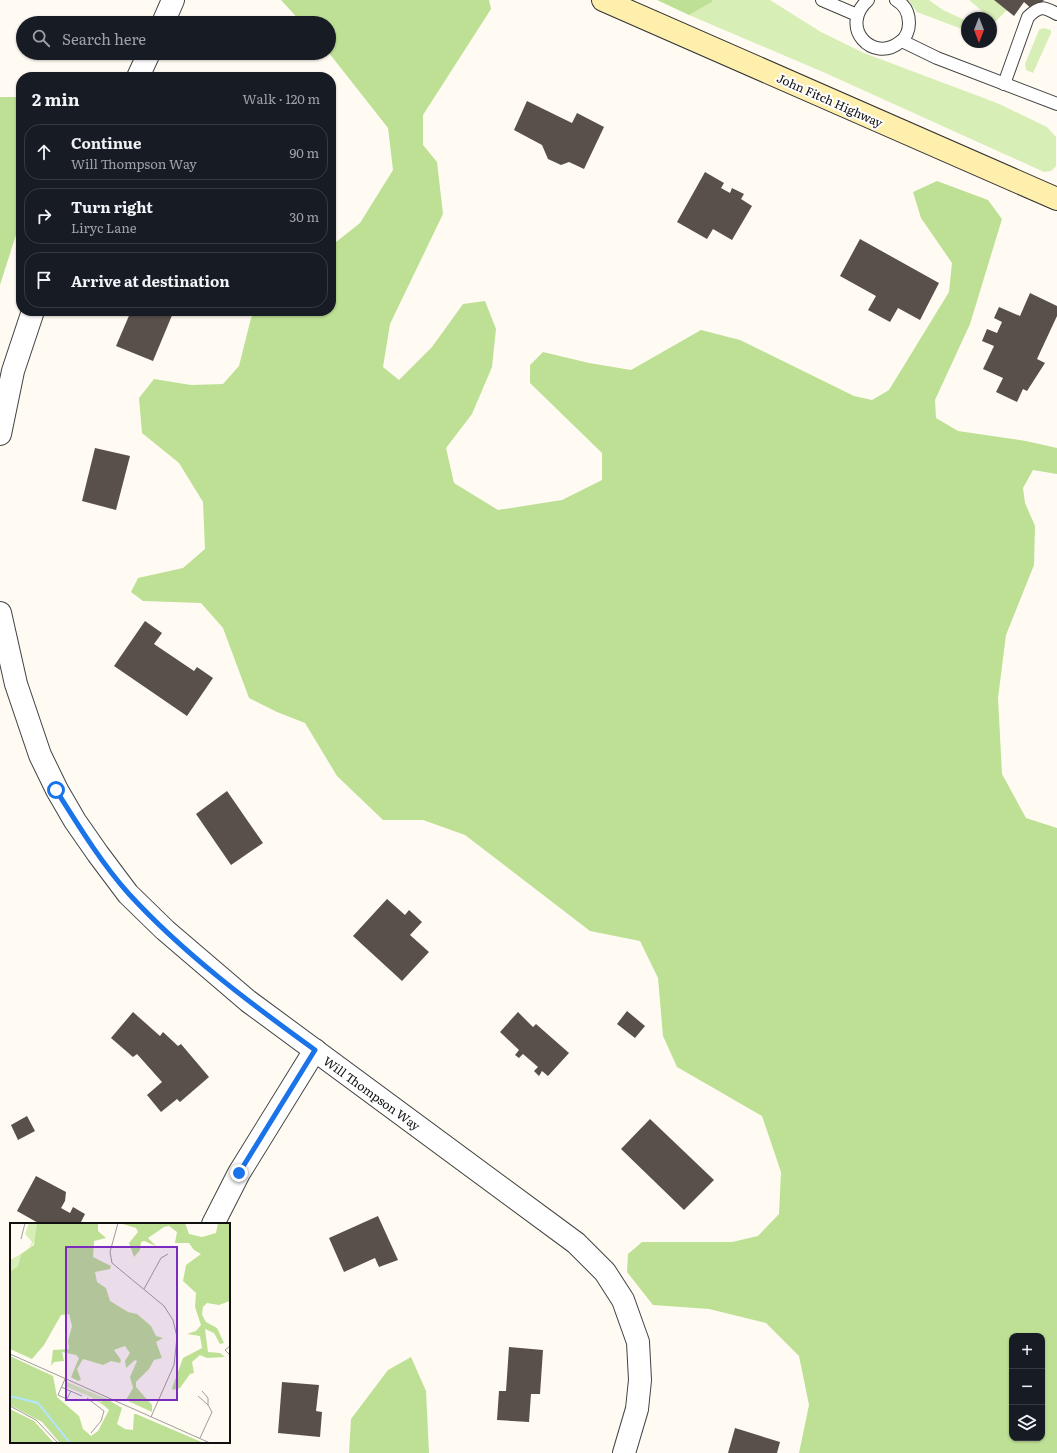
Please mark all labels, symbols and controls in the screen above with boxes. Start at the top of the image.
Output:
north arrow [961,12,997,48]
search box [16,16,336,60]
icon: search [30,27,52,49]
text: Search here [62,27,146,50]
street label: John Fitch Highway [774,69,886,131]
text: 2 min [32,86,80,111]
text: Walk · 120 m [243,89,320,108]
text: Continue [71,131,141,154]
icon: ahead [33,141,55,163]
text: 90 m [289,143,319,162]
text: Will Thompson Way [71,154,197,173]
text: Turn right [71,195,153,218]
icon: right [33,205,55,227]
text: 30 m [289,207,319,226]
text: Liryc Lane [71,218,136,237]
icon: arrive [33,269,55,291]
text: Arrive at destination [71,269,230,292]
route start [47,781,65,799]
street label: Will Thompson Way [320,1052,424,1134]
route end [230,1164,248,1182]
inset map [10,1223,230,1443]
map controls [1009,1333,1045,1441]
button: + [1009,1333,1045,1369]
button: − [1009,1369,1045,1405]
button: layers [1009,1405,1045,1441]

